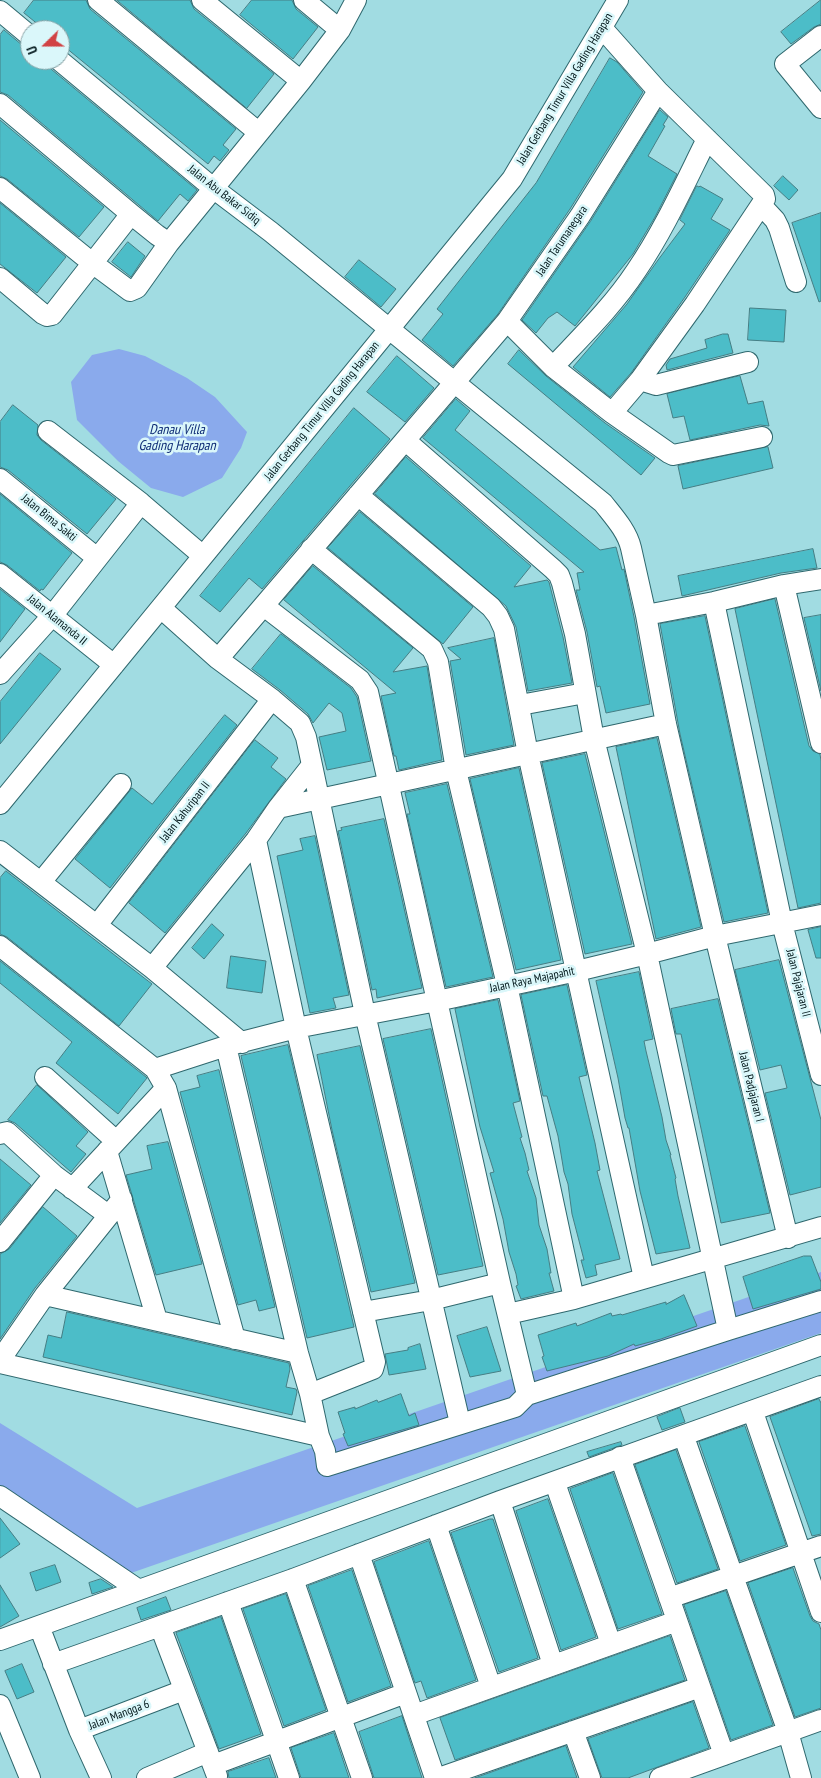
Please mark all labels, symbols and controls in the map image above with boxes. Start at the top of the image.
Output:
street label: Jalan Gerbang Timur Villa Gading Harapan [514,11,616,167]
north arrow [20,20,70,70]
text: U [22,44,42,57]
street label: Jalan Abu Bakar Sidiq [185,162,263,228]
street label: Jalan Tarumanegara [533,203,591,279]
street label: Jalan Gerbang Timur Villa Gading Harapan [262,339,382,483]
water label: Danau Villa Gading Harapan [138,422,216,454]
street label: Jalan Bima Sakti [18,491,80,545]
street label: Jalan Alamanda II [24,592,90,648]
street label: Jalan Kahuripan II [157,779,213,845]
street label: Jalan Pajajaran II [783,948,813,1018]
street label: Jalan Raya Majapahit [488,964,576,996]
street label: Jalan Padjajaran I [735,1051,767,1123]
street label: Jalan Mangga 6 [87,1697,151,1733]

